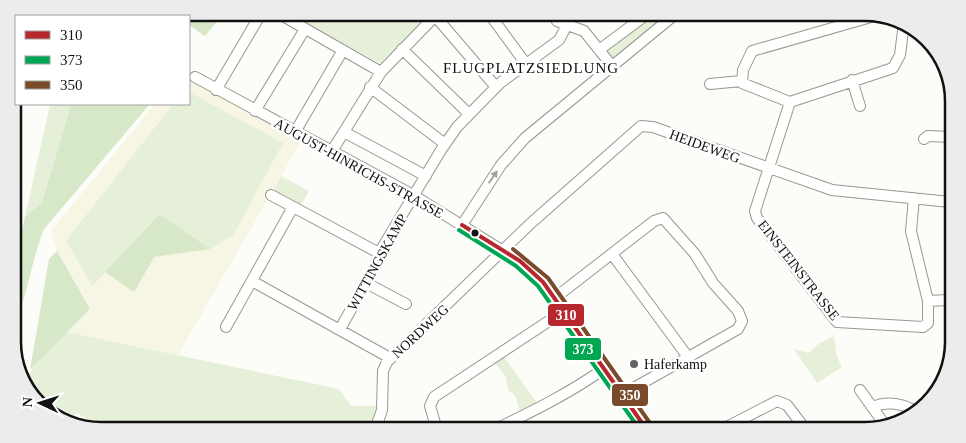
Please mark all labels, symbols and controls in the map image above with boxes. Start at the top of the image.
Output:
legend [15,15,190,105]
text: 310 [60,27,83,43]
text: 373 [60,52,83,68]
district label: FLUGPLATZSIEDLUNG [443,60,619,76]
text: 350 [60,77,83,93]
street label: AUGUST-HINRICHS-STRASSE [272,116,446,221]
street label: HEIDEWEG [668,127,742,166]
one-way arrow [488,170,498,183]
street label: WITTINGSKAMP [345,211,410,313]
street label: EINSTEINSTRASSE [755,217,842,323]
unlabelled marker [470,228,480,238]
street label: NORDWEG [389,301,452,361]
line badge: 310 [547,303,585,327]
text: 310 [556,308,577,323]
line badge: 373 [564,337,602,361]
text: 373 [573,342,594,357]
place label: Haferkamp [644,357,707,372]
marker: Haferkamp [628,358,640,370]
north arrow [15,378,65,428]
line badge: 350 [611,383,649,407]
text: 350 [620,388,641,403]
text: N [20,397,35,408]

